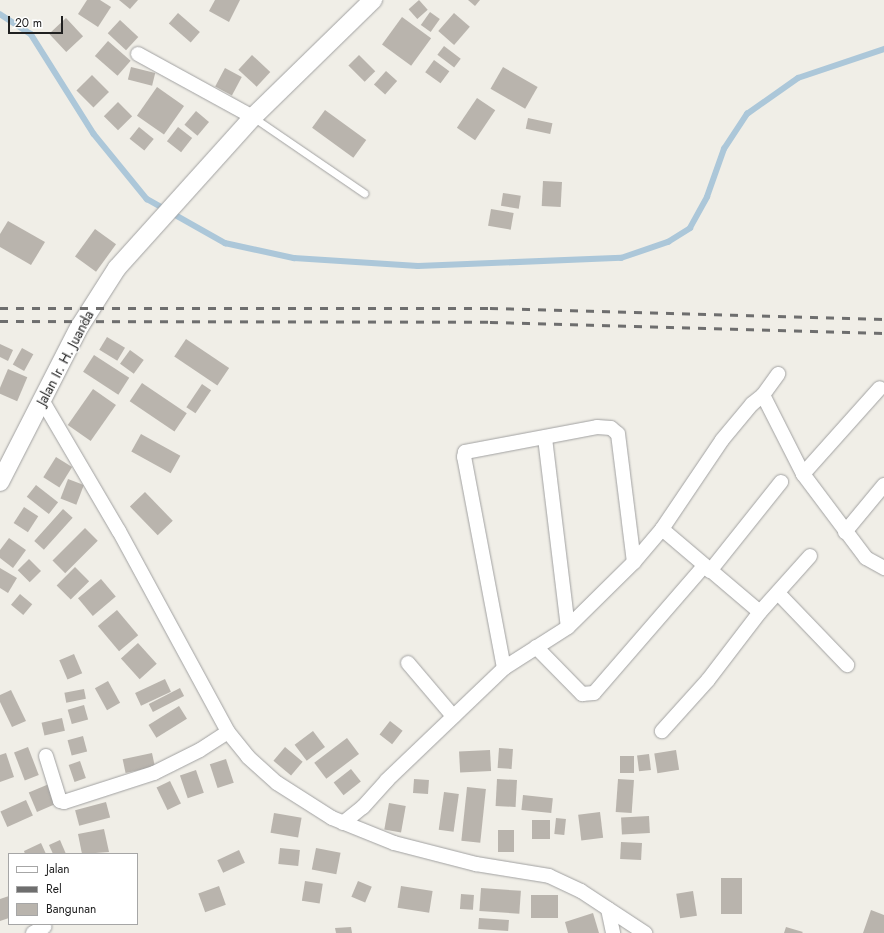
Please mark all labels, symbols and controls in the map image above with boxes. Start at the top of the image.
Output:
scale bar [10,8,65,34]
text: 20 m [15,14,42,32]
street label: Jalan Ir. H. Juanda [33,308,97,408]
legend [8,853,138,925]
text: Jalan [46,860,69,878]
text: Rel [46,880,62,898]
text: Bangunan [46,900,96,918]

